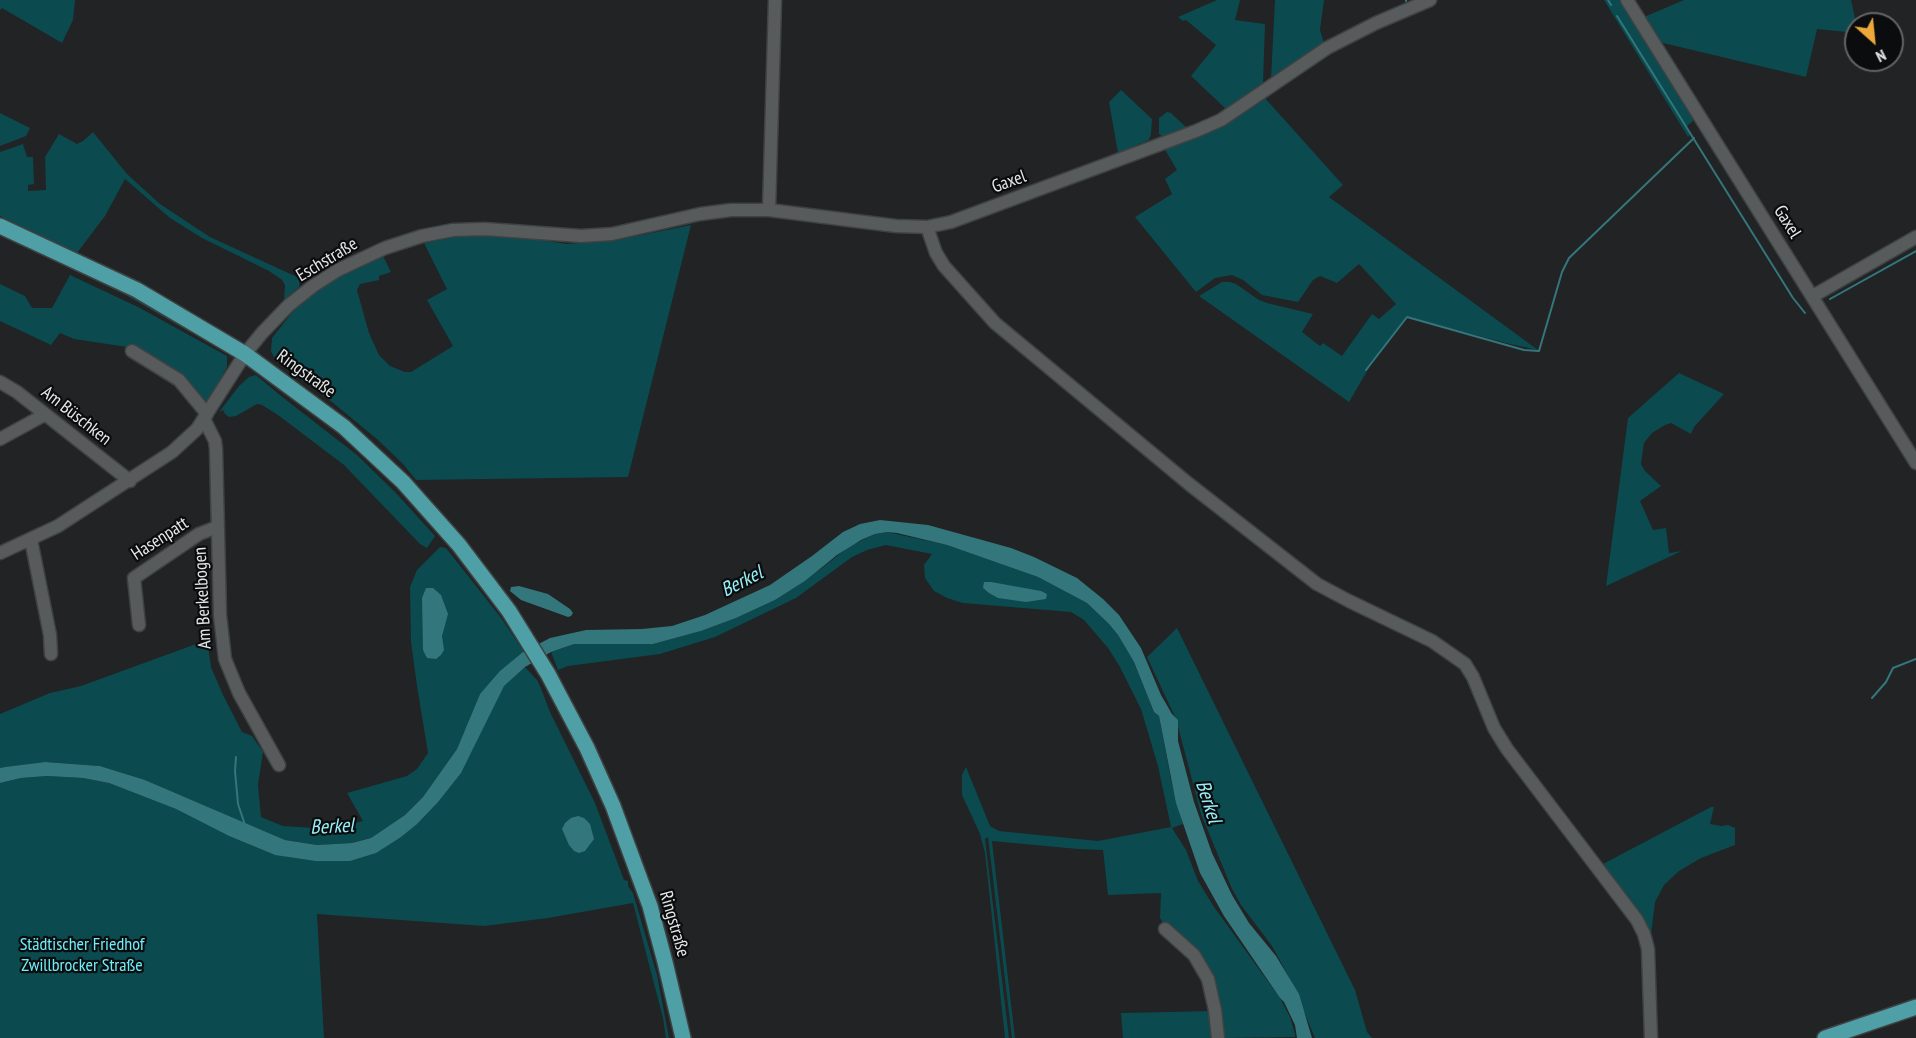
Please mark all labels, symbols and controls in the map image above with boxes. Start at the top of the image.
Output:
north arrow [1844,12,1904,72]
text: N [1873,45,1890,67]
street label: Gaxel [989,166,1029,198]
street label: Gaxel [1769,202,1805,242]
street label: Eschstraße [293,233,361,287]
street label: Ringstraße [272,345,340,403]
street label: Am Büschken [37,382,115,450]
street label: Hasenpatt [128,513,192,565]
street label: Am Berkelbogen [190,546,216,650]
water label: Berkel [717,561,767,603]
water label: Berkel [1190,778,1226,826]
water label: Berkel [310,814,354,840]
street label: Ringstraße [654,889,694,959]
park label: Städtischer Friedhof Zwillbrocker Straße [20,934,144,976]

